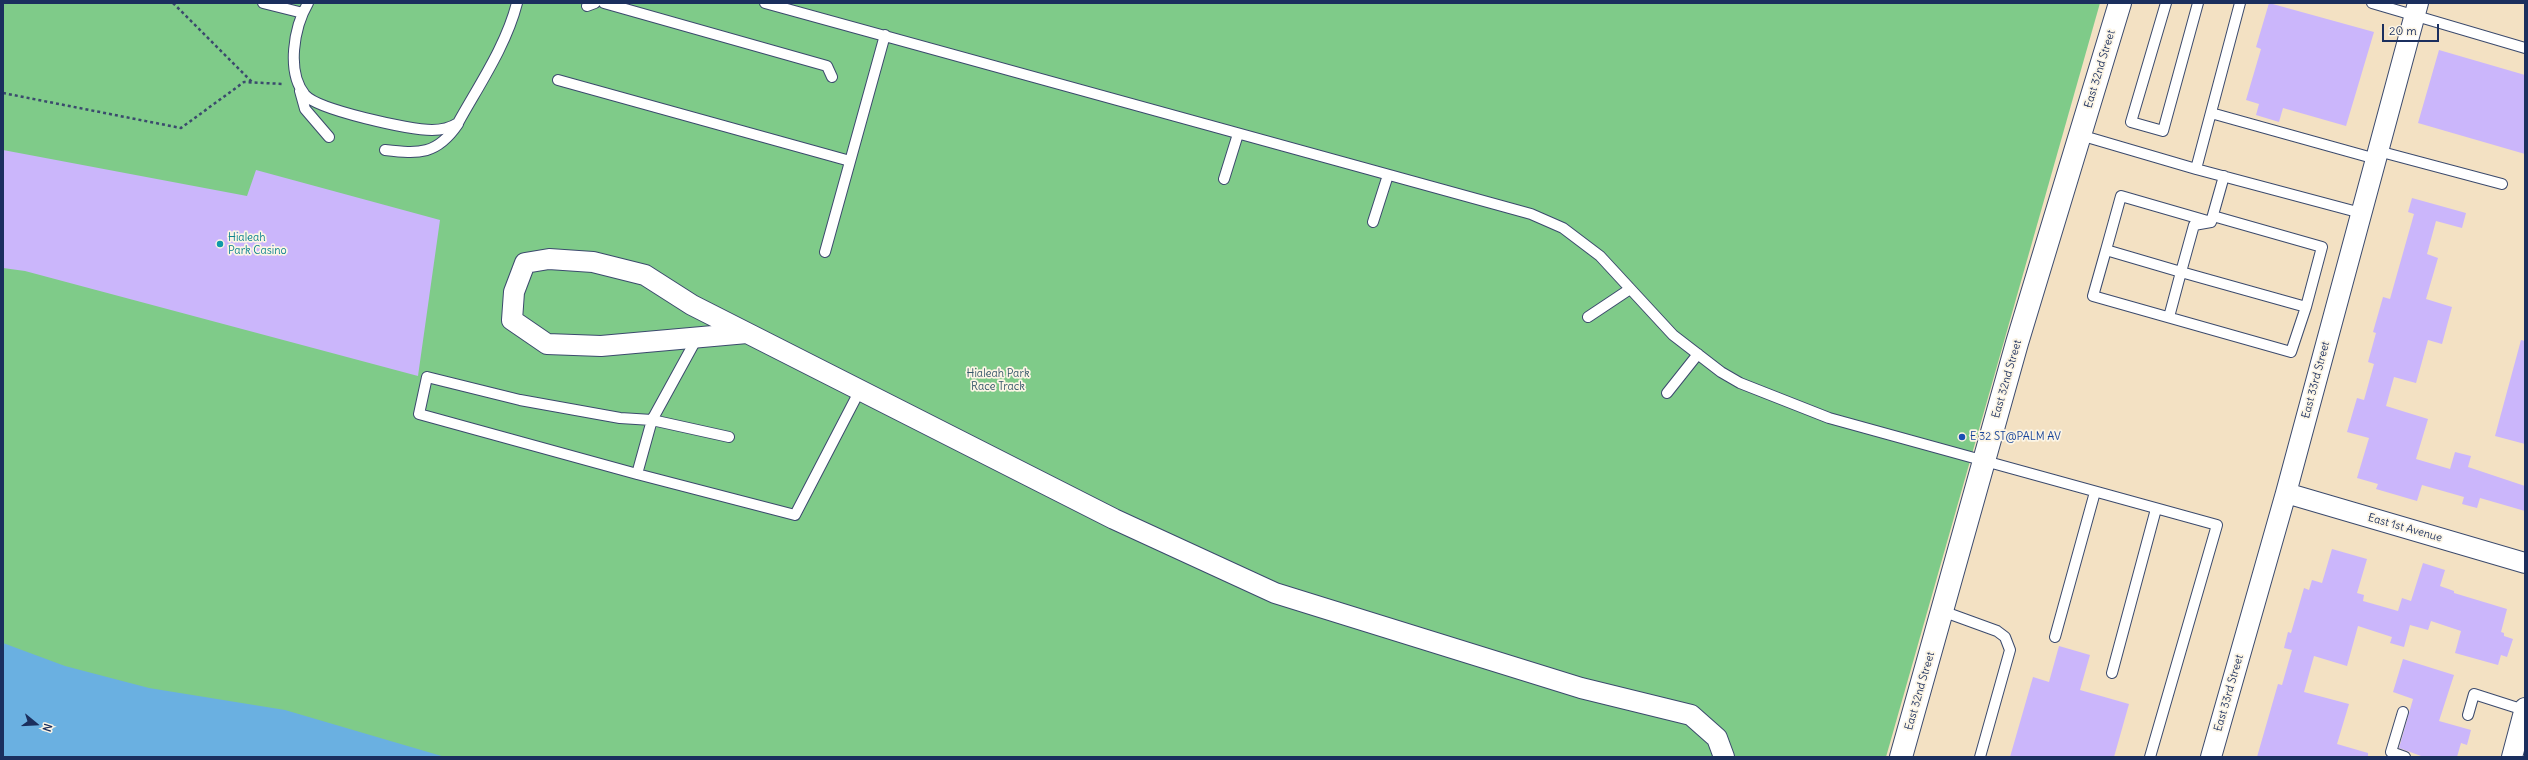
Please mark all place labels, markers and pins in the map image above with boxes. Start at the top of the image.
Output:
place label: Hialeah Park Casino [228,231,287,257]
marker: Hialeah Park Casino [215,239,225,249]
place label: E 32 ST@PALM AV [1970,430,2061,444]
marker: E 32 ST@PALM AV [1957,432,1967,442]

